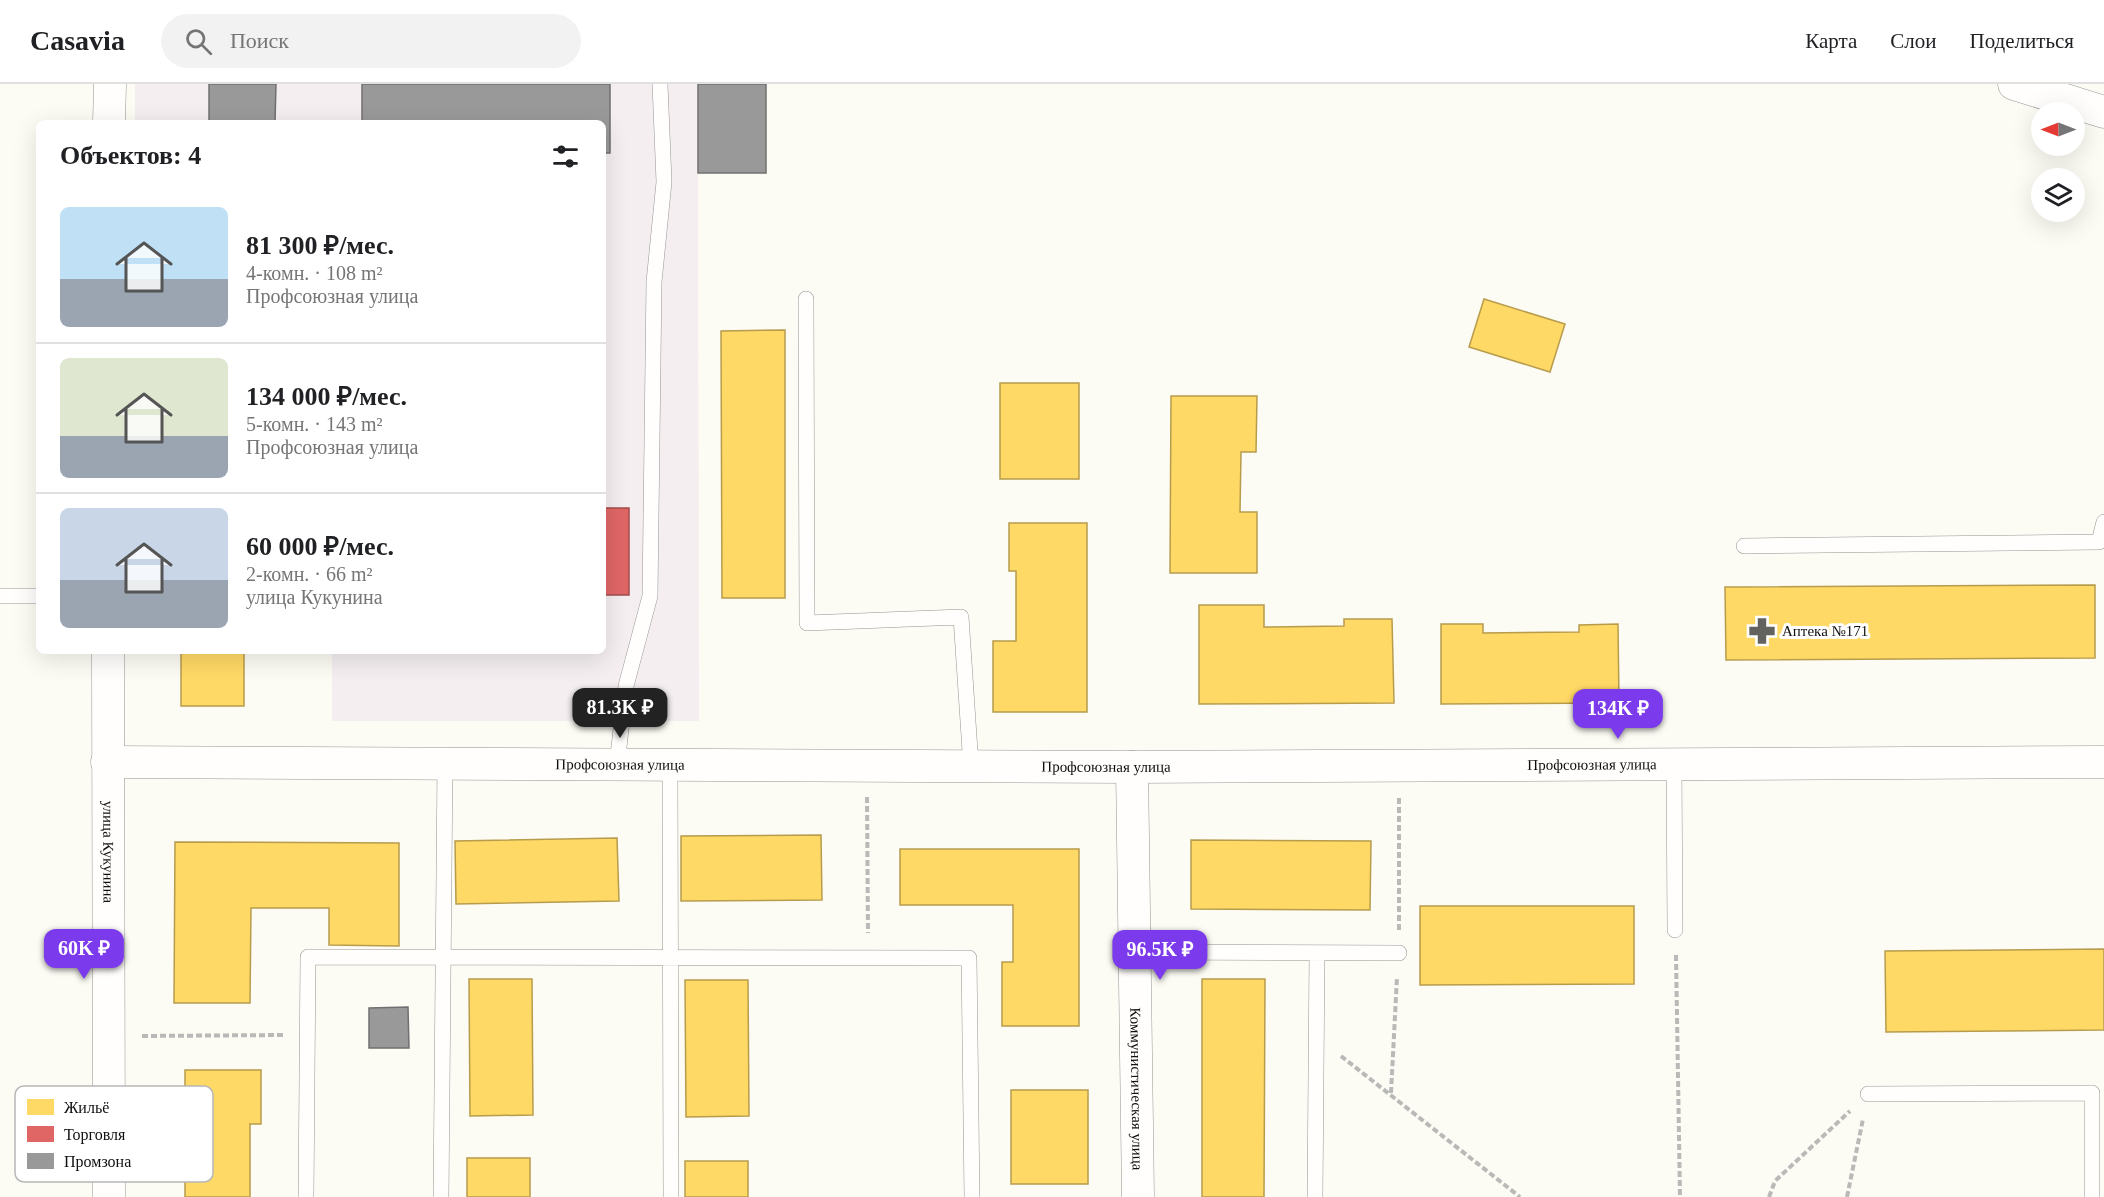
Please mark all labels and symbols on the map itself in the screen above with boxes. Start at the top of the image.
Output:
north arrow [2031,102,2085,156]
pharmacy icon: Аптека №171 [1747,616,1777,646]
place label: Аптека №171 [1782,623,1868,639]
pin: 81.3K ₽ [565,688,675,739]
pin: 134K ₽ [1569,689,1667,740]
street label: Профсоюзная улица [555,756,685,773]
street label: Профсоюзная улица [1527,756,1657,773]
street label: Профсоюзная улица [1041,759,1171,775]
street label: улица Кукунина [100,801,116,904]
pin: 60K ₽ [42,929,126,980]
pin: 96.5K ₽ [1105,930,1215,981]
street label: Коммунистическая улица [1127,1007,1146,1171]
legend [15,1086,213,1182]
text: Жильё [64,1099,109,1116]
text: Торговля [64,1126,126,1144]
text: Промзона [64,1153,131,1171]

